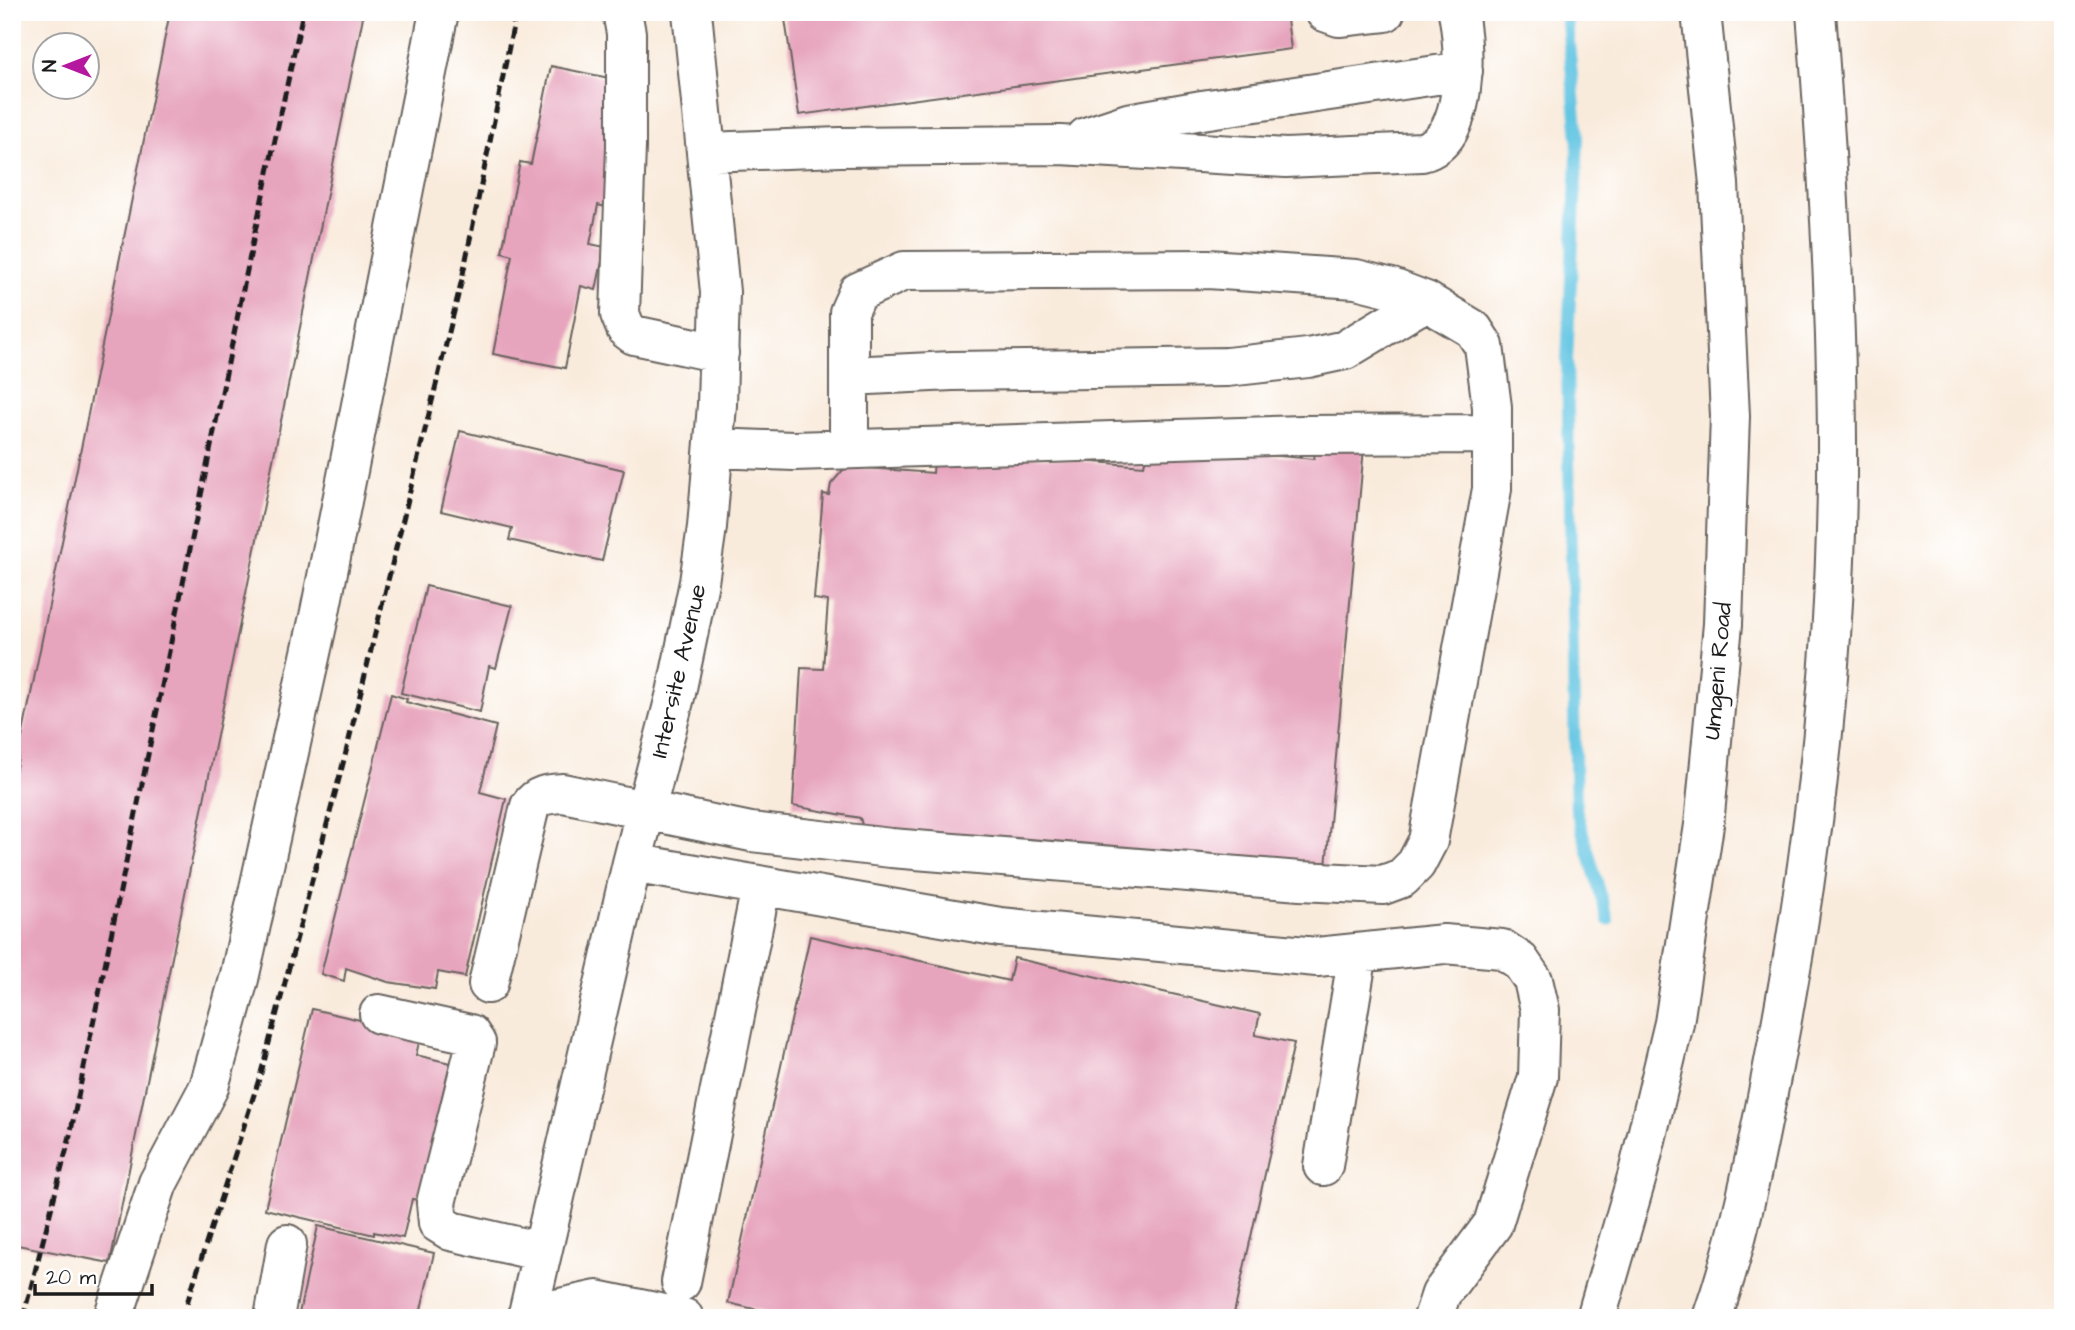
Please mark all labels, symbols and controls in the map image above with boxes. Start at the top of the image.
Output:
north arrow [32,32,102,102]
text: N [37,60,64,72]
street label: Intersite Avenue [642,581,716,761]
street label: Umgeni Road [1695,601,1742,741]
scale bar [35,1253,152,1297]
text: 20 m [46,1263,97,1292]

